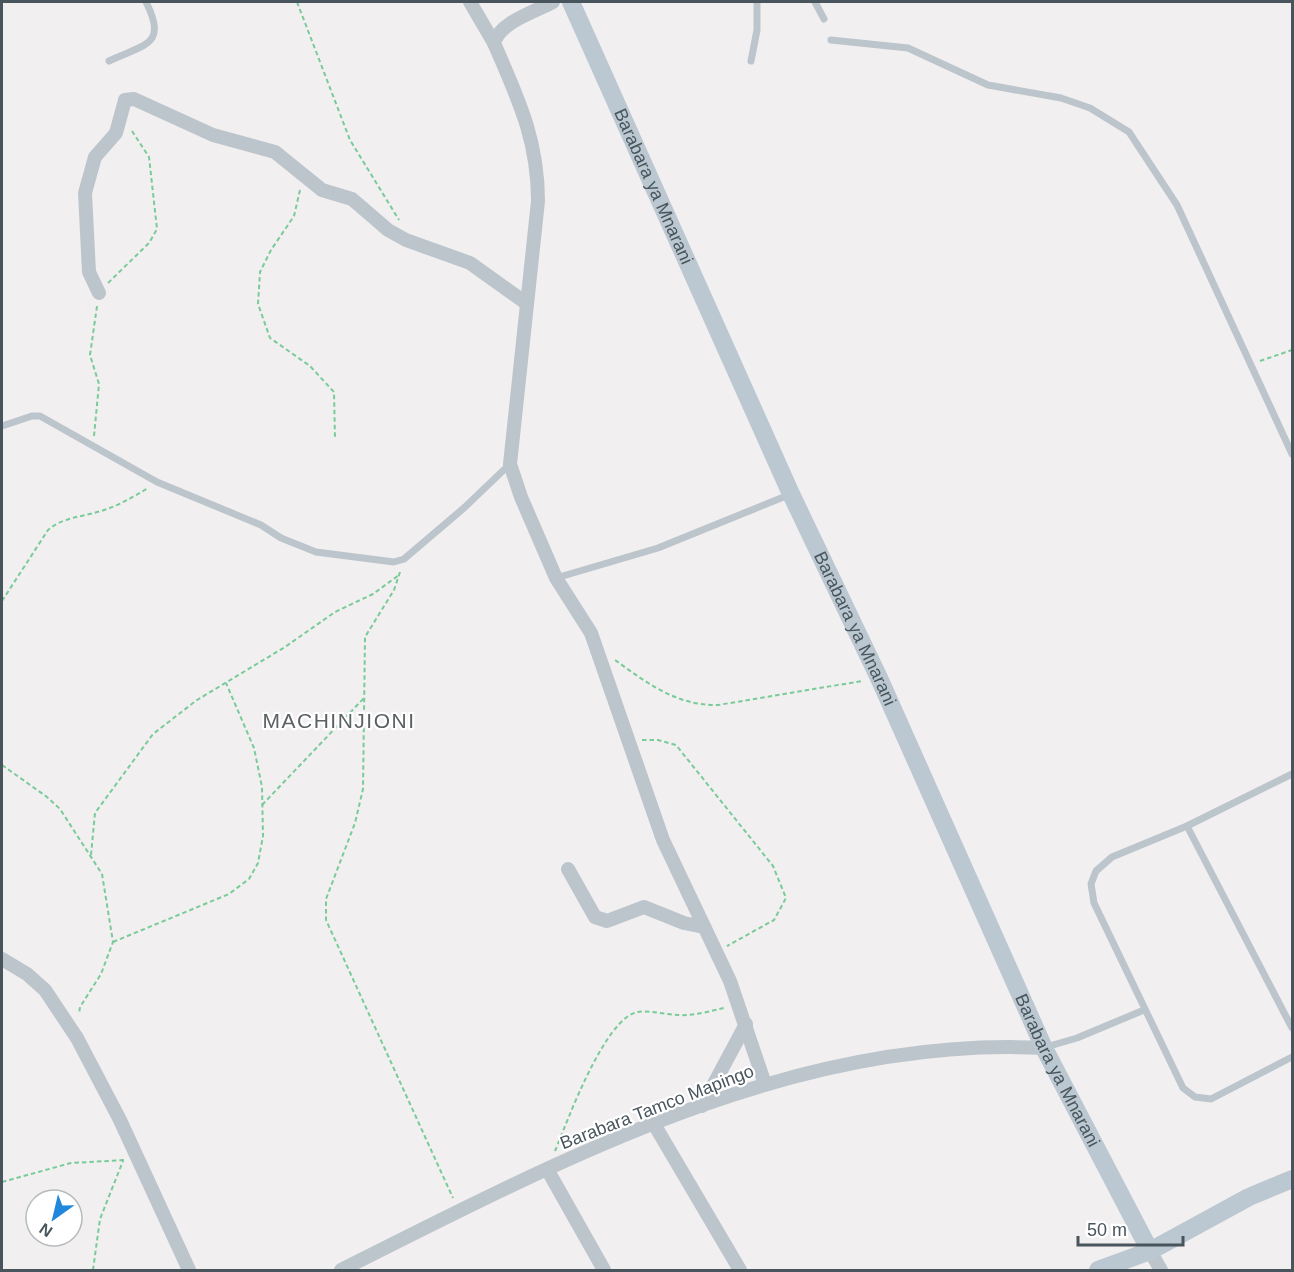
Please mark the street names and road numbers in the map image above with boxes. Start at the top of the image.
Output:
street label: Barabara ya Mnarani [610,106,697,267]
street label: Barabara ya Mnarani [810,548,900,709]
street label: Barabara ya Mnarani [1011,991,1104,1150]
street label: Barabara Tamco Mapingo [557,1061,757,1153]

